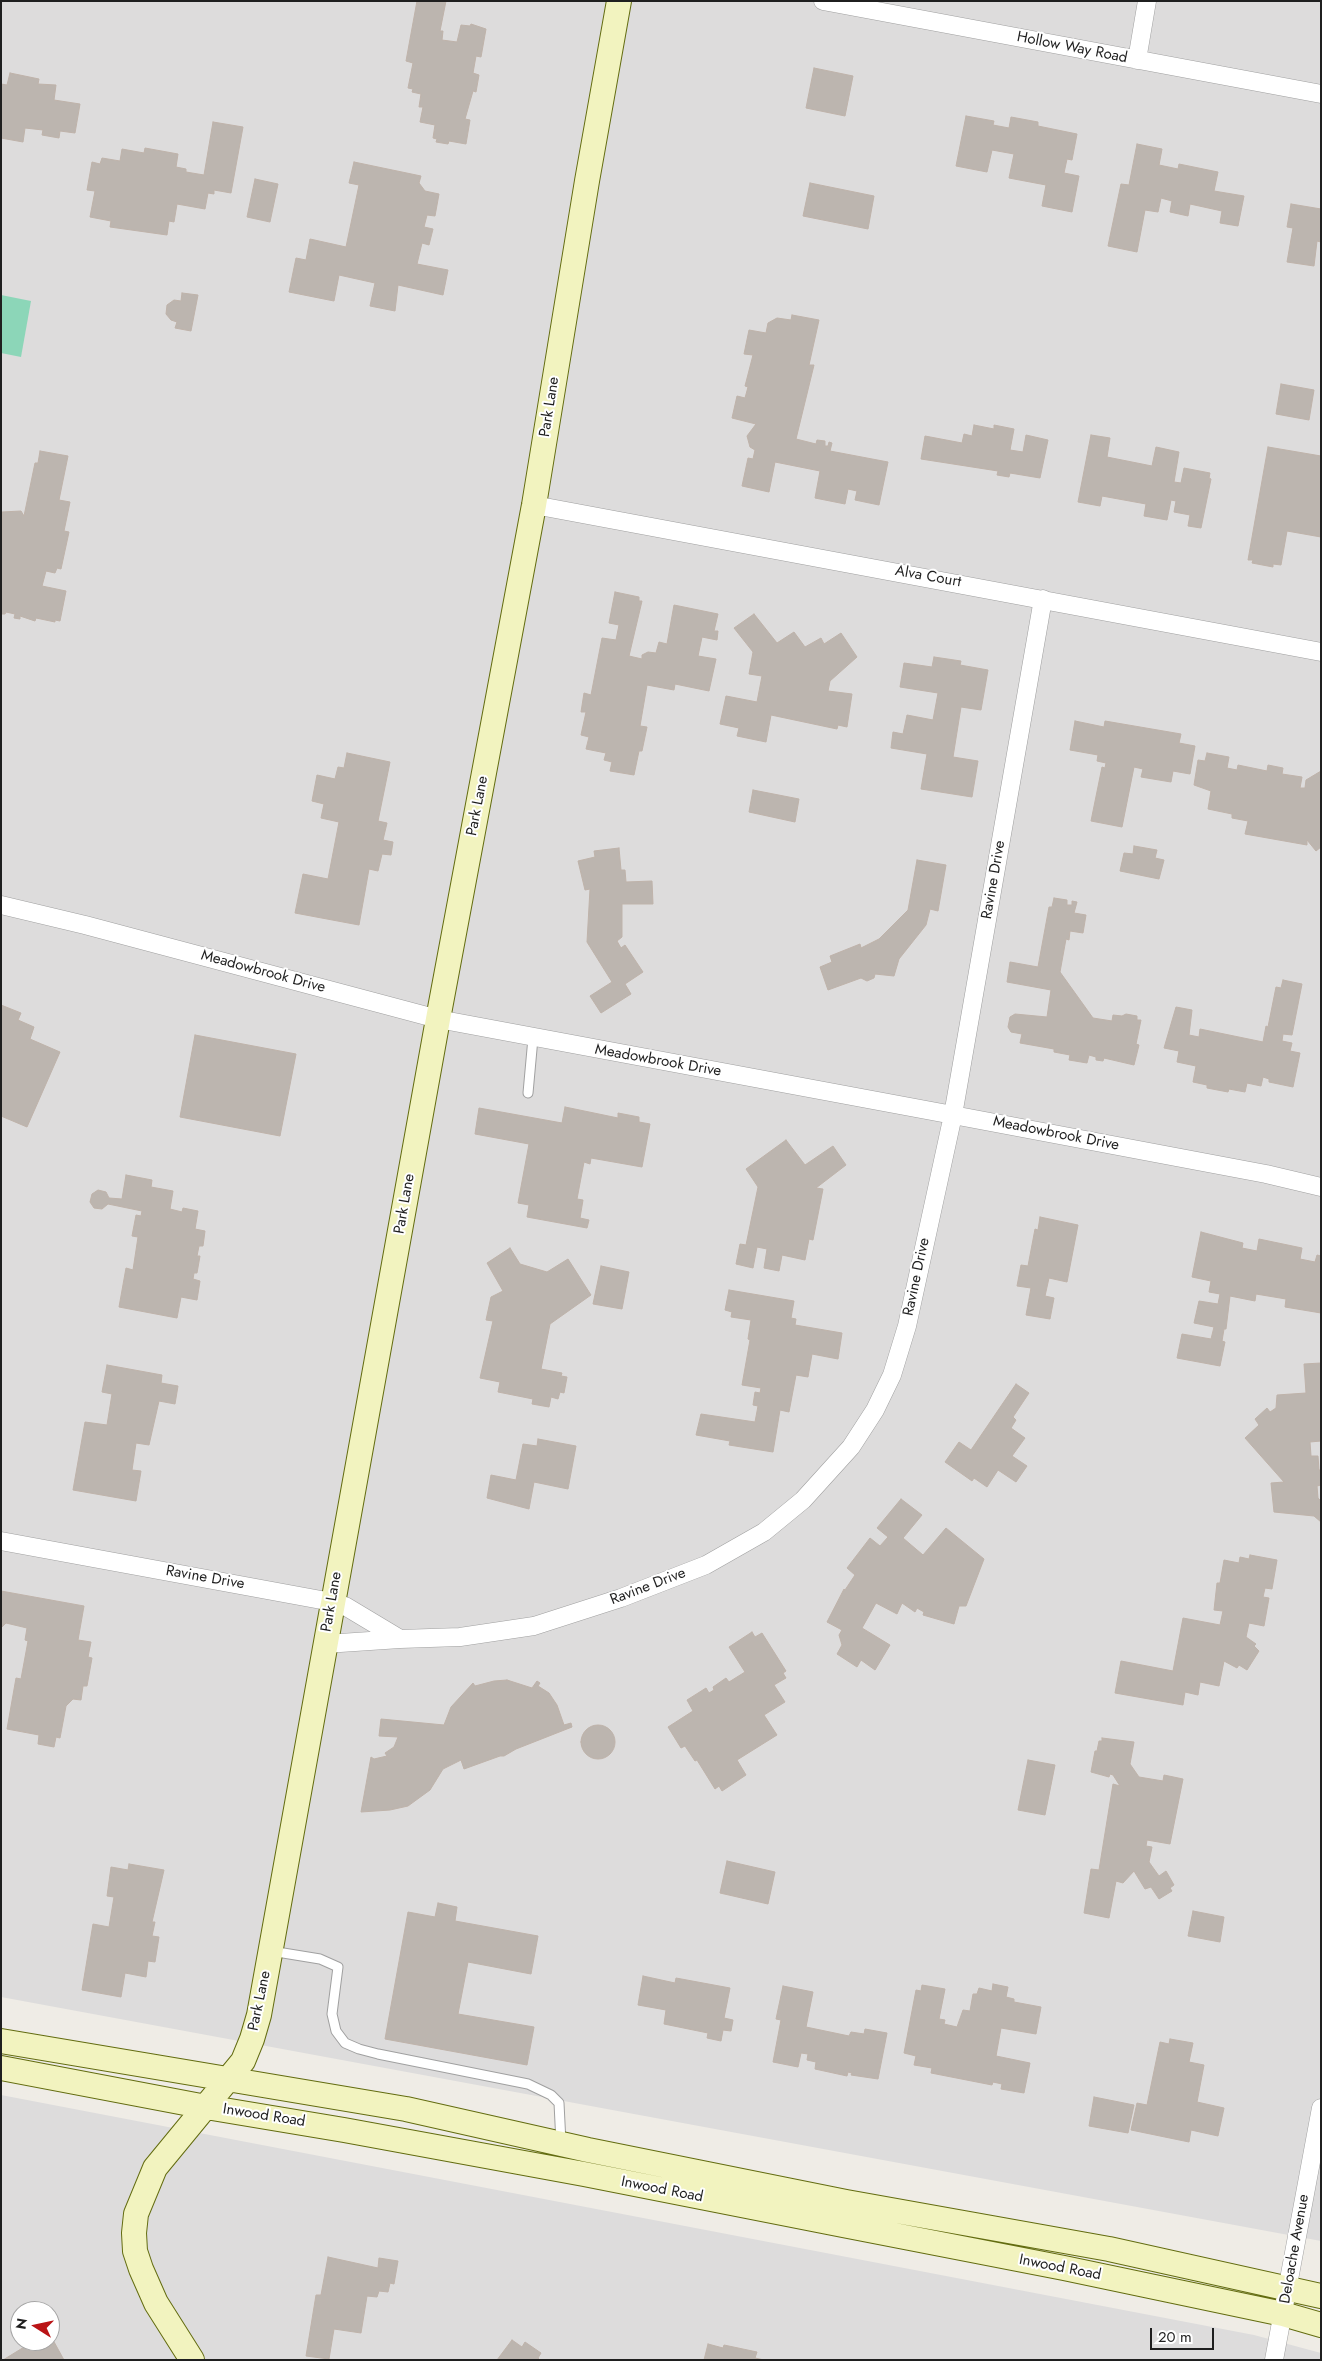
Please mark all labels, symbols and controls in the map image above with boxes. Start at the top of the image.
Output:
street label: Hollow Way Road [1015,28,1129,68]
street label: Park Lane [536,376,564,438]
street label: Alva Court [894,562,962,592]
street label: Park Lane [463,774,493,838]
street label: Ravine Drive [978,839,1010,921]
street label: Meadowbrook Drive [199,947,327,997]
street label: Meadowbrook Drive [593,1041,723,1081]
street label: Meadowbrook Drive [991,1113,1121,1155]
street label: Park Lane [391,1173,419,1235]
street label: Ravine Drive [900,1236,934,1318]
street label: Ravine Drive [164,1562,246,1594]
street label: Ravine Drive [608,1564,688,1610]
street label: Park Lane [318,1571,346,1633]
street label: Park Lane [245,1969,275,2033]
street label: Inwood Road [221,2101,307,2131]
street label: Inwood Road [619,2173,705,2207]
street label: Deloache Avenue [1277,2193,1313,2305]
street label: Inwood Road [1017,2251,1103,2285]
north arrow [10,2301,60,2351]
text: N [10,2316,32,2331]
scale bar [1152,2318,1216,2350]
text: 20 m [1158,2326,1192,2348]

